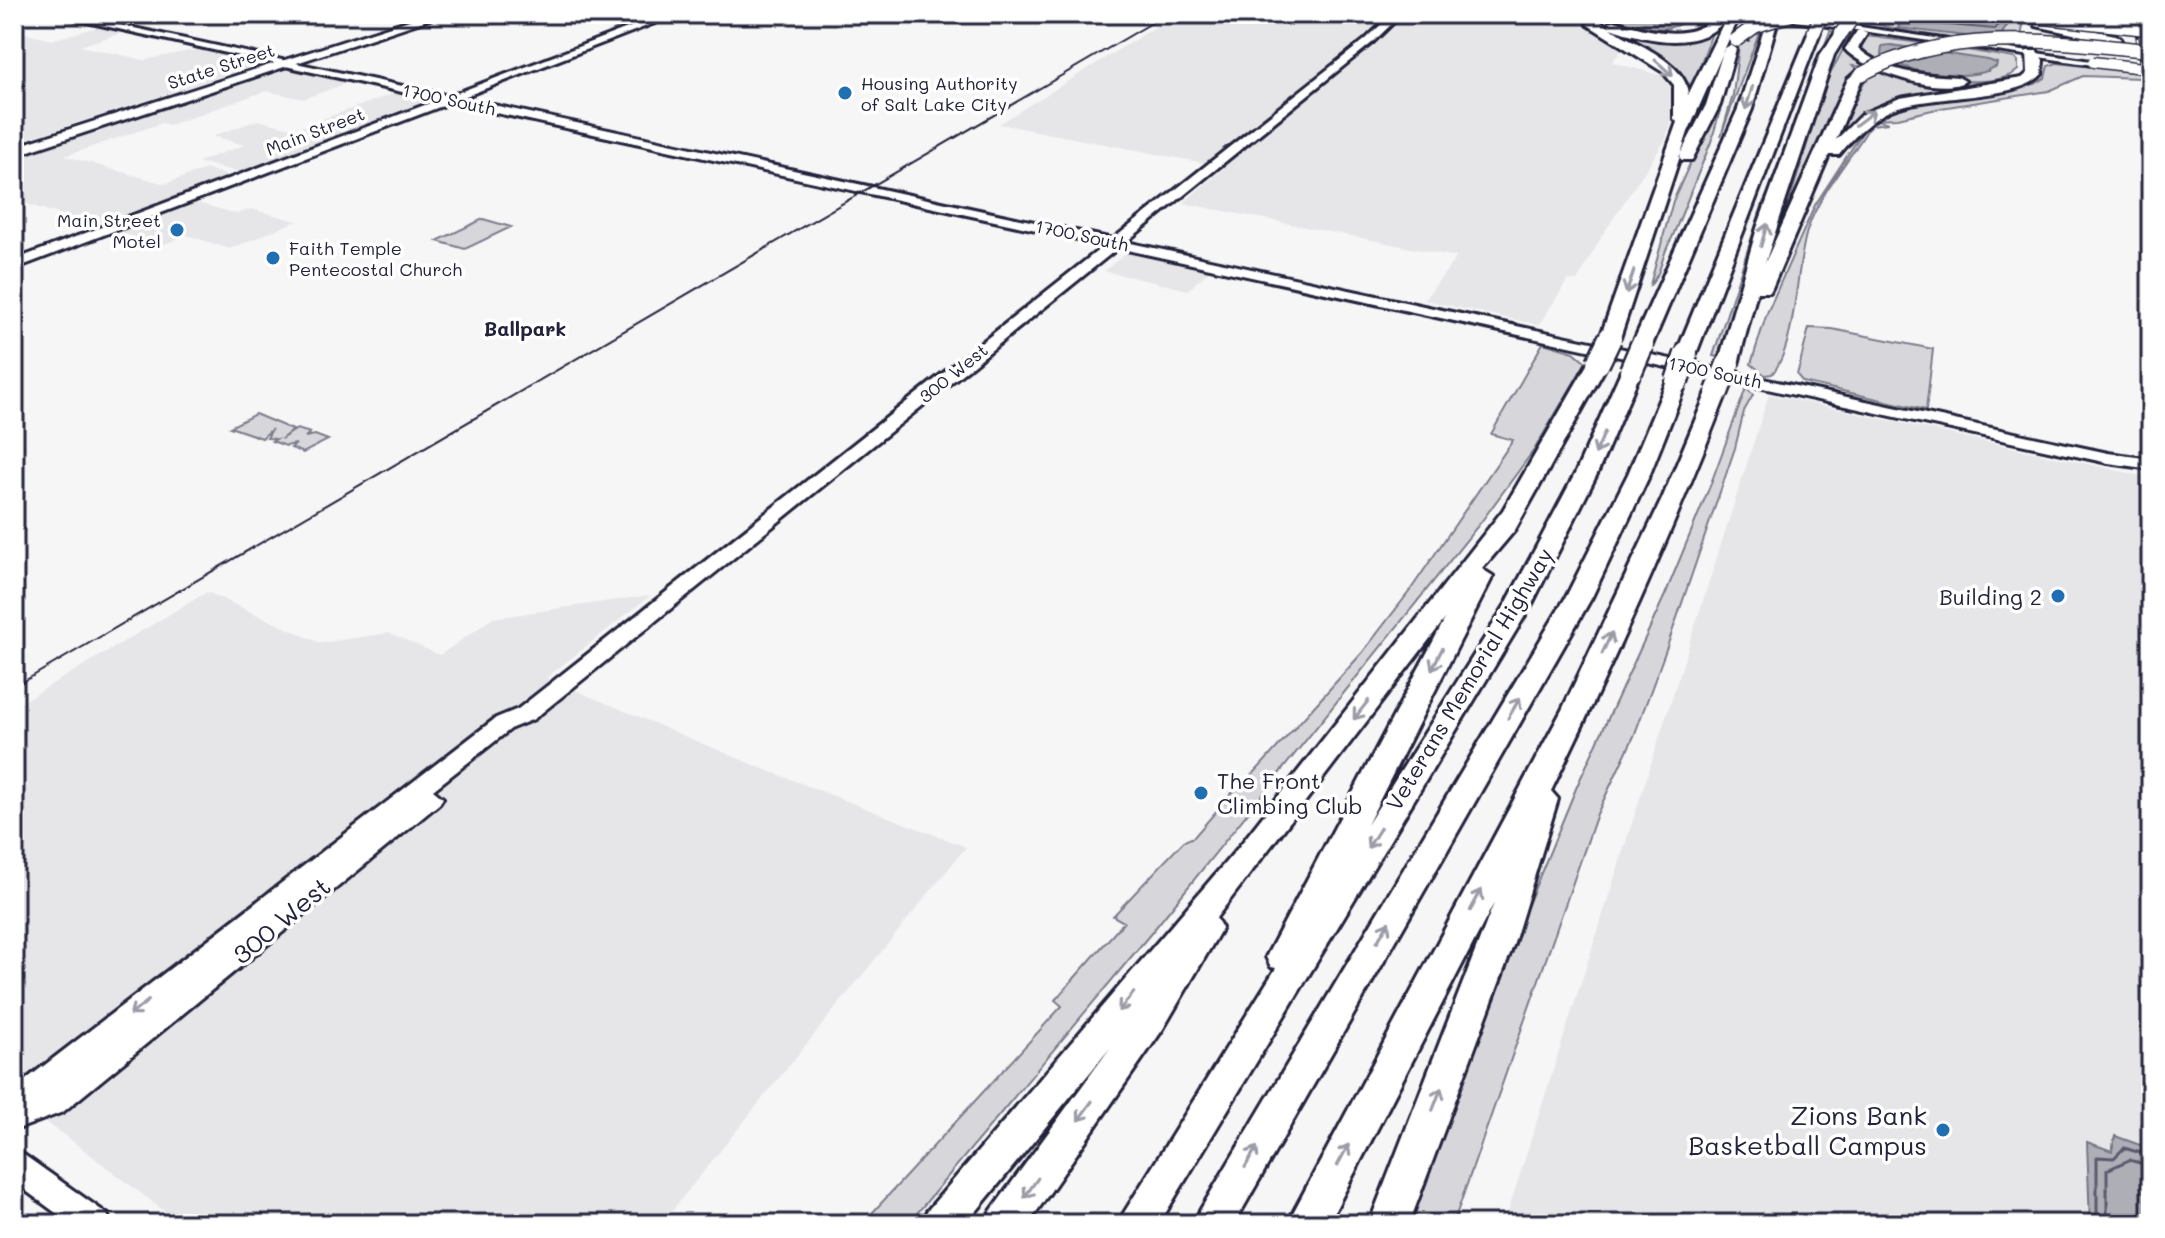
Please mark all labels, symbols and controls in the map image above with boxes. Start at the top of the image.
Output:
street label: State Street [164,37,278,95]
one-way arrow [1653,58,1674,77]
place label: Housing Authority of Salt Lake City [861,71,1018,116]
street label: 1700 South [400,77,498,121]
marker: Housing Authority of Salt Lake City [836,84,854,102]
one-way arrow [1740,85,1755,110]
street label: Main Street [262,101,368,161]
one-way arrow [1854,110,1875,127]
place label: Main Street Motel [57,208,161,253]
street label: 1700 South [1033,213,1131,257]
marker: Main Street Motel [168,221,186,239]
one-way arrow [1757,222,1772,248]
place label: Faith Temple Pentecostal Church [289,236,462,281]
marker: Faith Temple Pentecostal Church [264,249,282,267]
one-way arrow [1621,270,1636,295]
district label: Ballpark [484,315,566,341]
street label: 300 West [914,338,992,408]
street label: 1700 South [1666,350,1764,394]
one-way arrow [1591,430,1606,454]
street label: Veterans Memorial Highway [1379,542,1559,816]
place label: Building 2 [1939,582,2042,611]
marker: Building 2 [2049,587,2067,605]
one-way arrow [1600,631,1615,655]
one-way arrow [1428,646,1444,670]
one-way arrow [1506,697,1522,720]
one-way arrow [1352,699,1370,720]
place label: The Front Climbing Club [1217,766,1363,820]
marker: The Front Climbing Club [1192,784,1210,802]
one-way arrow [1366,826,1382,849]
street label: 300 West [225,869,337,971]
one-way arrow [1469,888,1485,912]
one-way arrow [1376,921,1391,945]
one-way arrow [1117,992,1135,1012]
one-way arrow [129,1000,150,1017]
one-way arrow [1431,1087,1445,1112]
place label: Zions Bank Basketball Campus [1688,1098,1927,1162]
one-way arrow [1077,1099,1093,1121]
marker: Zions Bank Basketball Campus [1934,1121,1952,1139]
one-way arrow [1335,1143,1351,1167]
one-way arrow [1243,1146,1259,1169]
one-way arrow [1023,1176,1039,1198]

